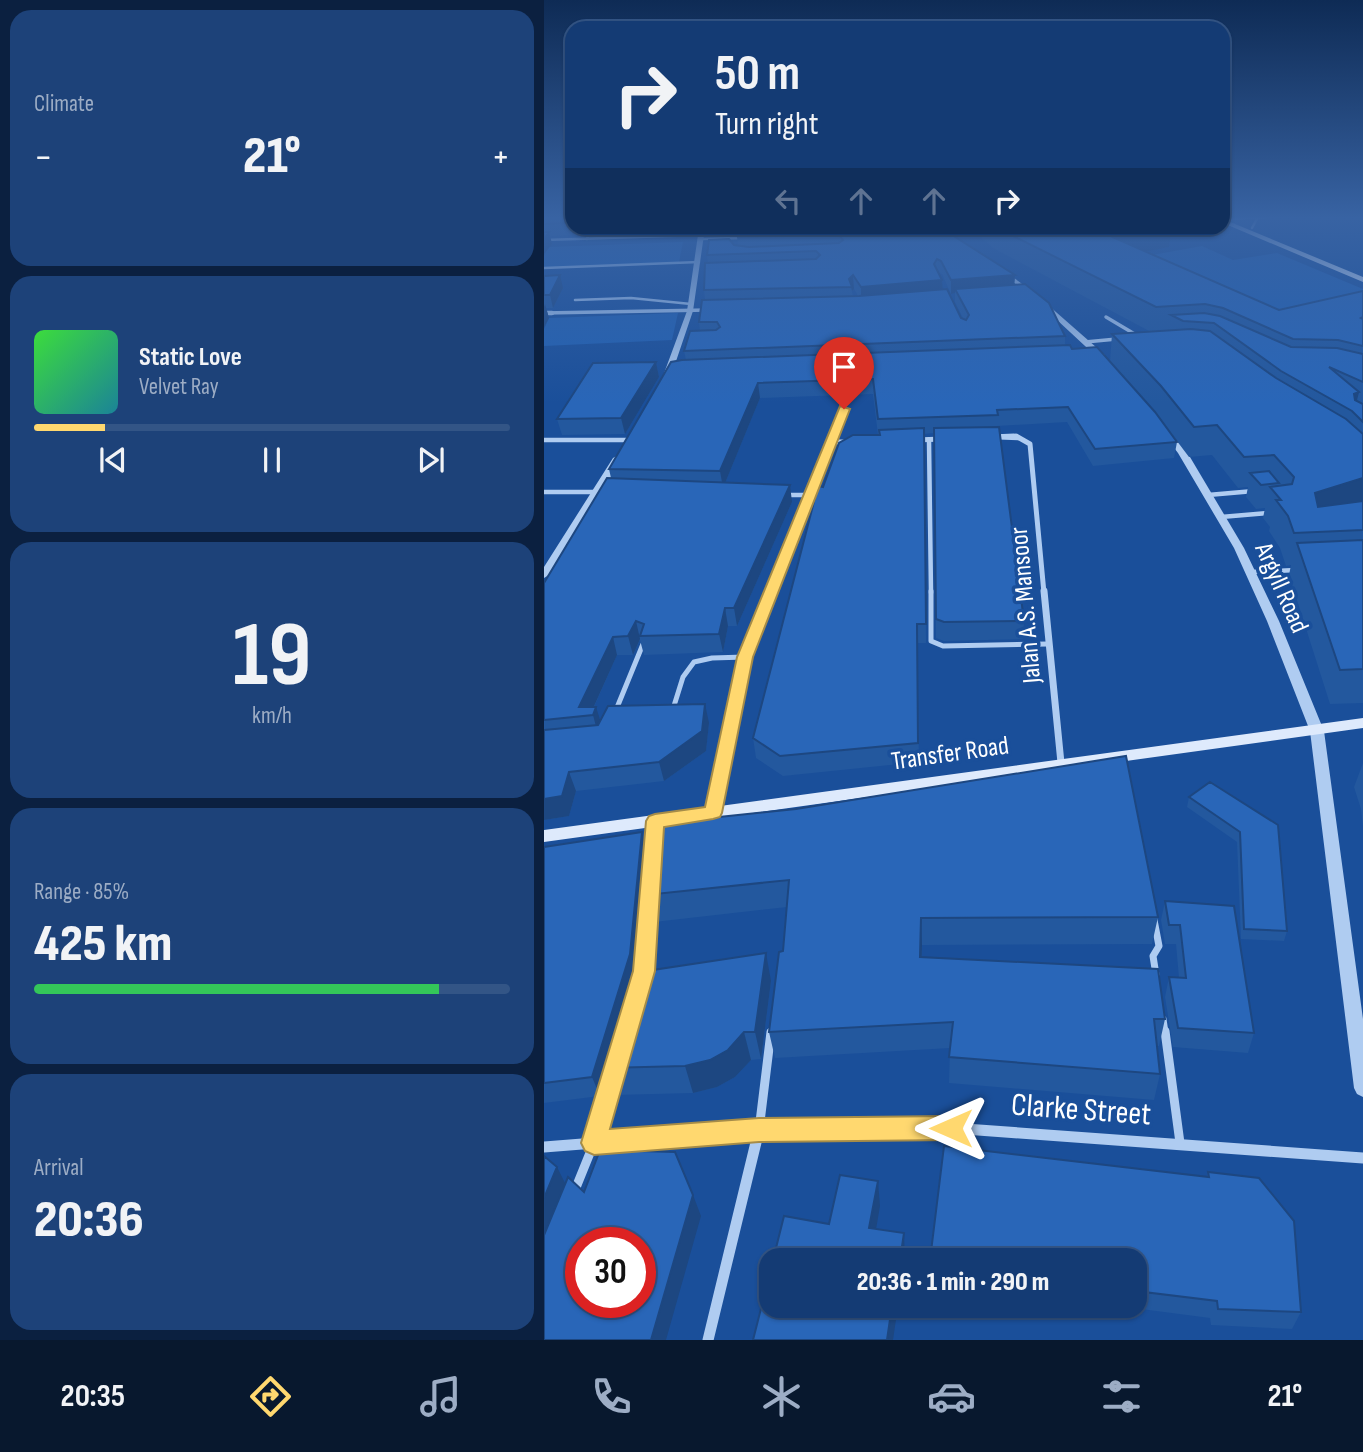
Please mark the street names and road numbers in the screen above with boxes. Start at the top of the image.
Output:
street label: Jalan A.S. Mansoor [1004,525,1048,685]
street label: Argyll Road [1247,537,1315,638]
street label: Transfer Road [889,730,1011,778]
street label: Clarke Street [1010,1086,1152,1134]

